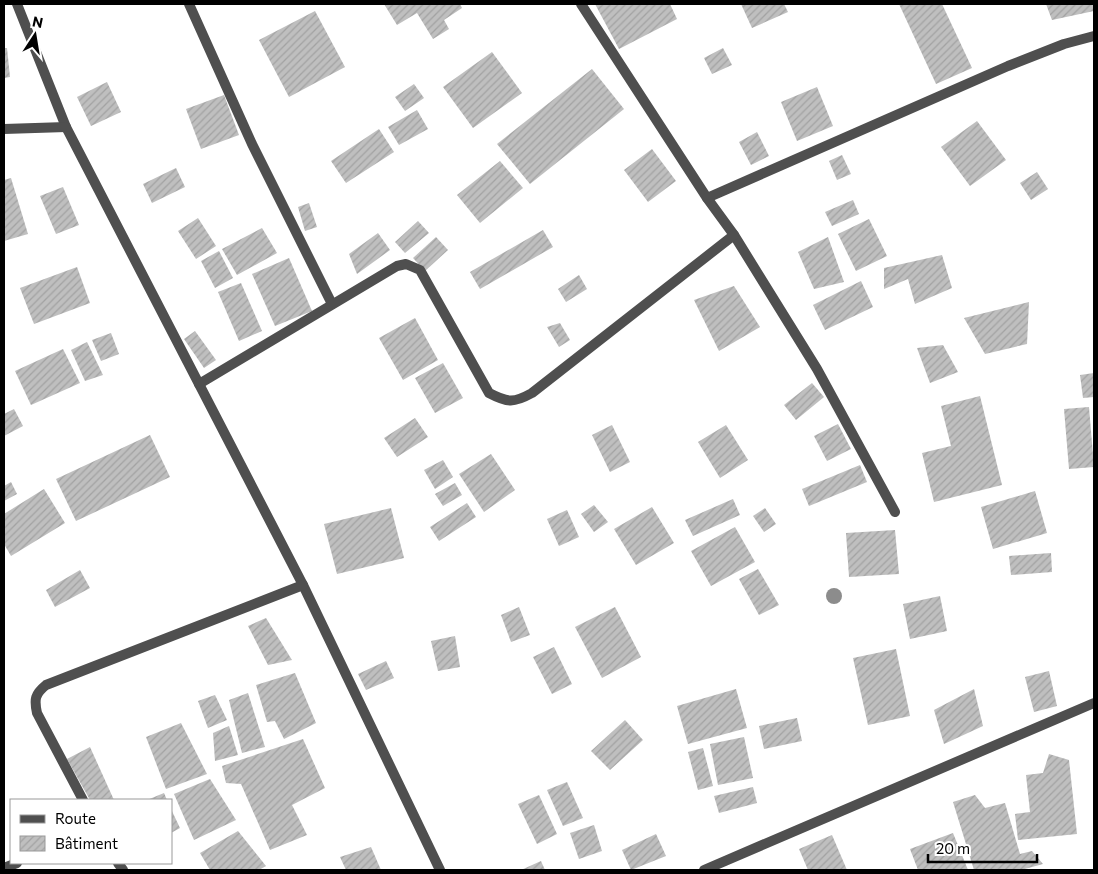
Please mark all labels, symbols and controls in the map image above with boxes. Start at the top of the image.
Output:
north arrow [10,10,60,60]
text: N [31,12,45,31]
legend [10,799,172,864]
text: Route [55,809,96,827]
scale bar [928,832,1037,864]
text: Bâtiment [55,834,118,852]
text: 20 m [936,839,970,857]

